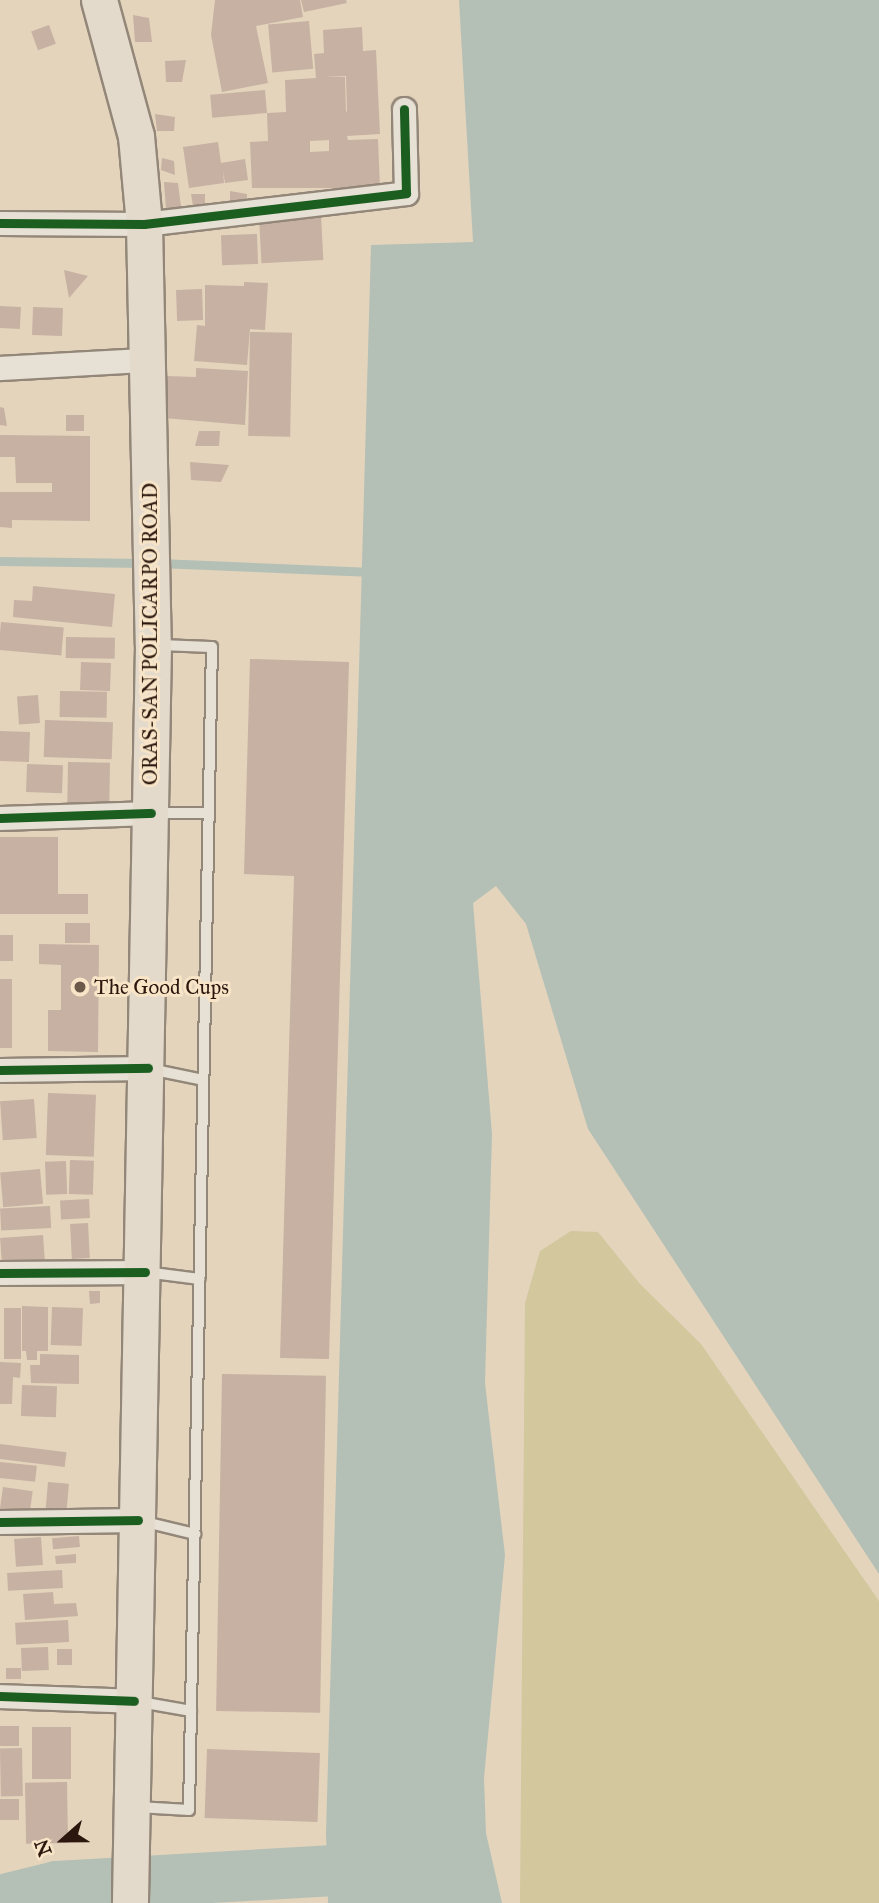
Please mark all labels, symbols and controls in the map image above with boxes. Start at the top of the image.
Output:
street label: ORAS-SAN POLICARPO ROAD [137,483,163,785]
place label: The Good Cups [94,974,229,1000]
marker: The Good Cups [72,979,88,995]
north arrow [28,1805,98,1875]
text: N [29,1836,57,1859]

